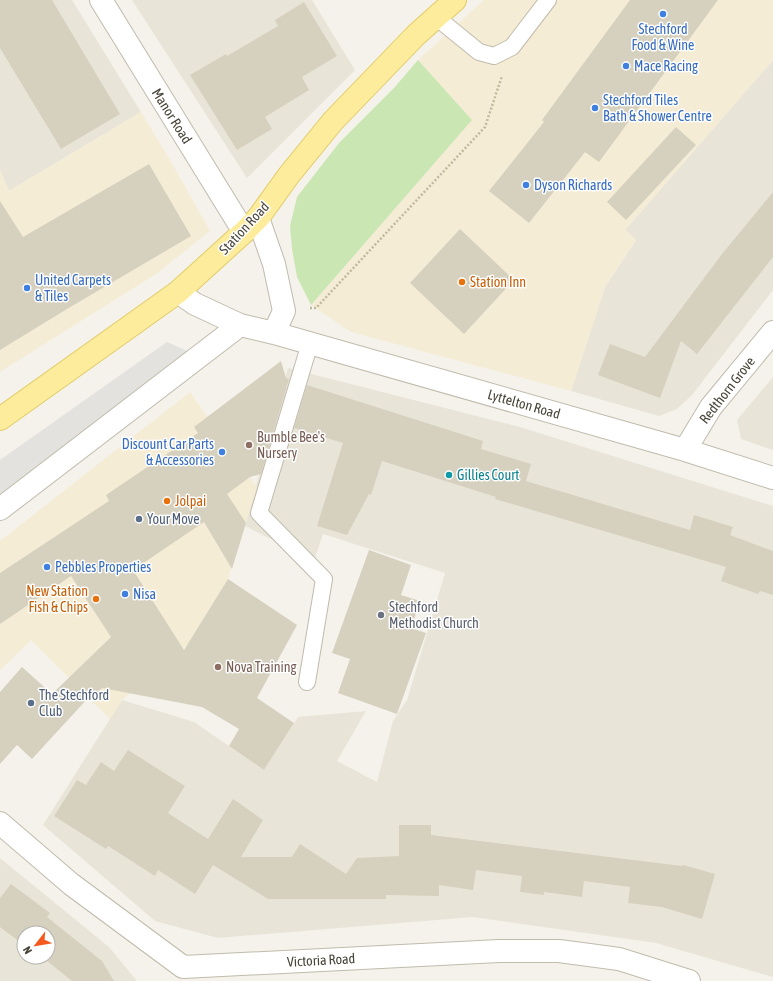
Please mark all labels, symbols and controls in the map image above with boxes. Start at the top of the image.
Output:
marker: Stechford Food & Wine [658,9,668,19]
place label: Stechford Food & Wine [632,21,694,53]
place label: Mace Racing [634,58,698,74]
marker: Mace Racing [621,61,631,71]
street label: Manor Road [149,85,195,147]
place label: Stechford Tiles Bath & Shower Centre [603,92,712,124]
marker: Stechford Tiles Bath & Shower Centre [590,103,600,113]
place label: Dyson Richards [534,177,612,193]
marker: Dyson Richards [521,180,531,190]
street label: Station Road [216,199,272,257]
place label: United Carpets & Tiles [35,272,111,304]
place label: Station Inn [470,274,526,290]
marker: Station Inn [457,277,467,287]
marker: United Carpets & Tiles [22,283,32,293]
street label: Redthorn Grove [696,353,758,427]
street label: Lyttelton Road [486,386,562,422]
place label: Bumble Bee's Nursery [257,429,325,461]
place label: Discount Car Parts & Accessories [122,436,214,468]
marker: Bumble Bee's Nursery [244,440,254,450]
marker: Discount Car Parts & Accessories [217,447,227,457]
place label: Gillies Court [457,467,519,483]
marker: Gillies Court [444,470,454,480]
place label: Jolpai [175,493,206,509]
marker: Jolpai [162,496,172,506]
place label: Your Move [147,511,200,527]
marker: Your Move [134,514,144,524]
place label: Pebbles Properties [55,559,151,575]
marker: Pebbles Properties [42,562,52,572]
place label: New Station Fish & Chips [26,583,88,615]
place label: Nisa [133,586,156,602]
marker: Nisa [120,589,130,599]
marker: New Station Fish & Chips [91,594,101,604]
place label: Stechford Methodist Church [389,599,479,631]
marker: Stechford Methodist Church [376,610,386,620]
place label: Nova Training [226,659,296,675]
marker: Nova Training [213,662,223,672]
place label: The Stechford Club [39,687,109,719]
marker: The Stechford Club [26,698,36,708]
north arrow [16,925,56,965]
text: N [21,944,34,956]
street label: Victoria Road [287,950,355,970]

